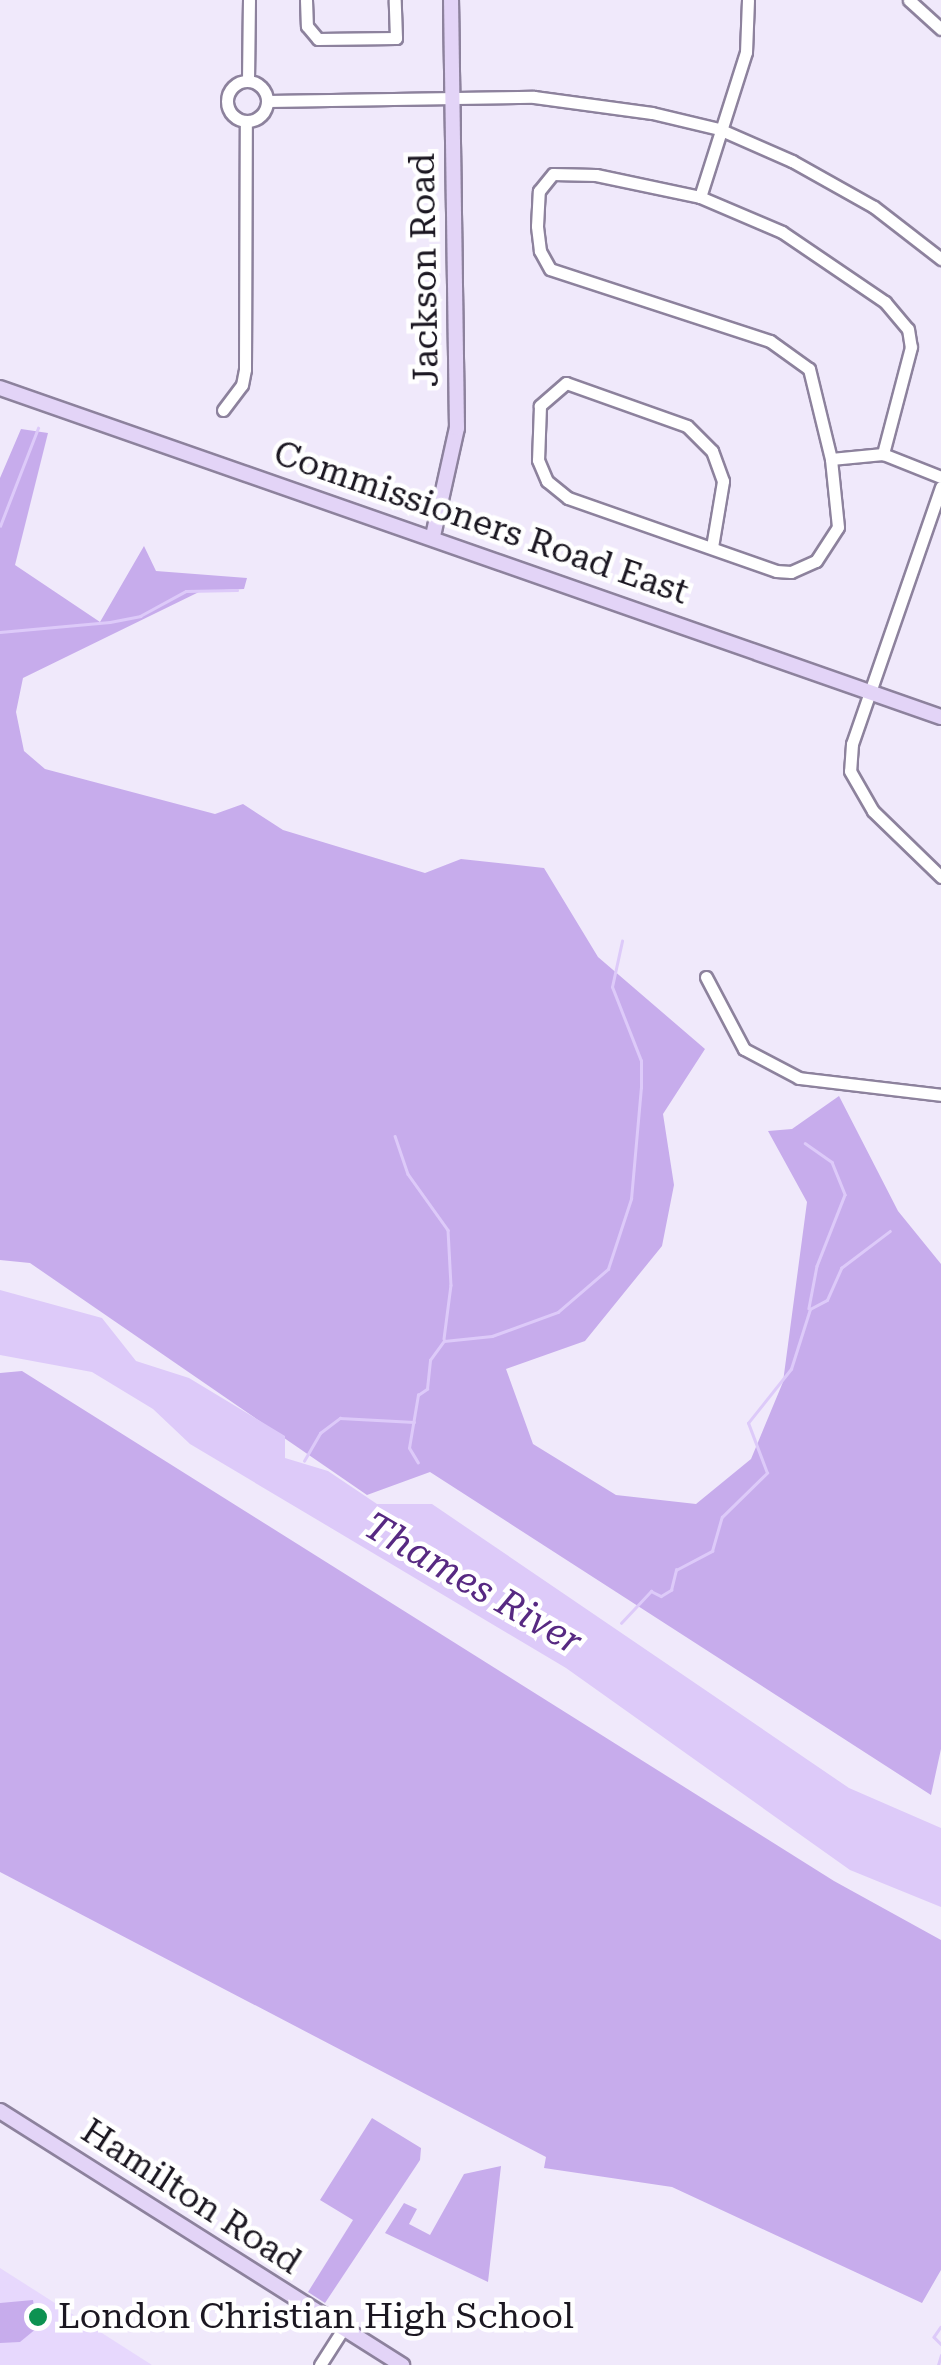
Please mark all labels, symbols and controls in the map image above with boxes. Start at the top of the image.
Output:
street label: Jackson Road [402,153,448,387]
street label: Commissioners Road East [268,432,694,614]
water label: Thames River [356,1503,590,1665]
street label: Hamilton Road [73,2110,309,2284]
place label: London Christian High School [58,2296,574,2338]
marker: London Christian High School [27,2306,49,2328]

